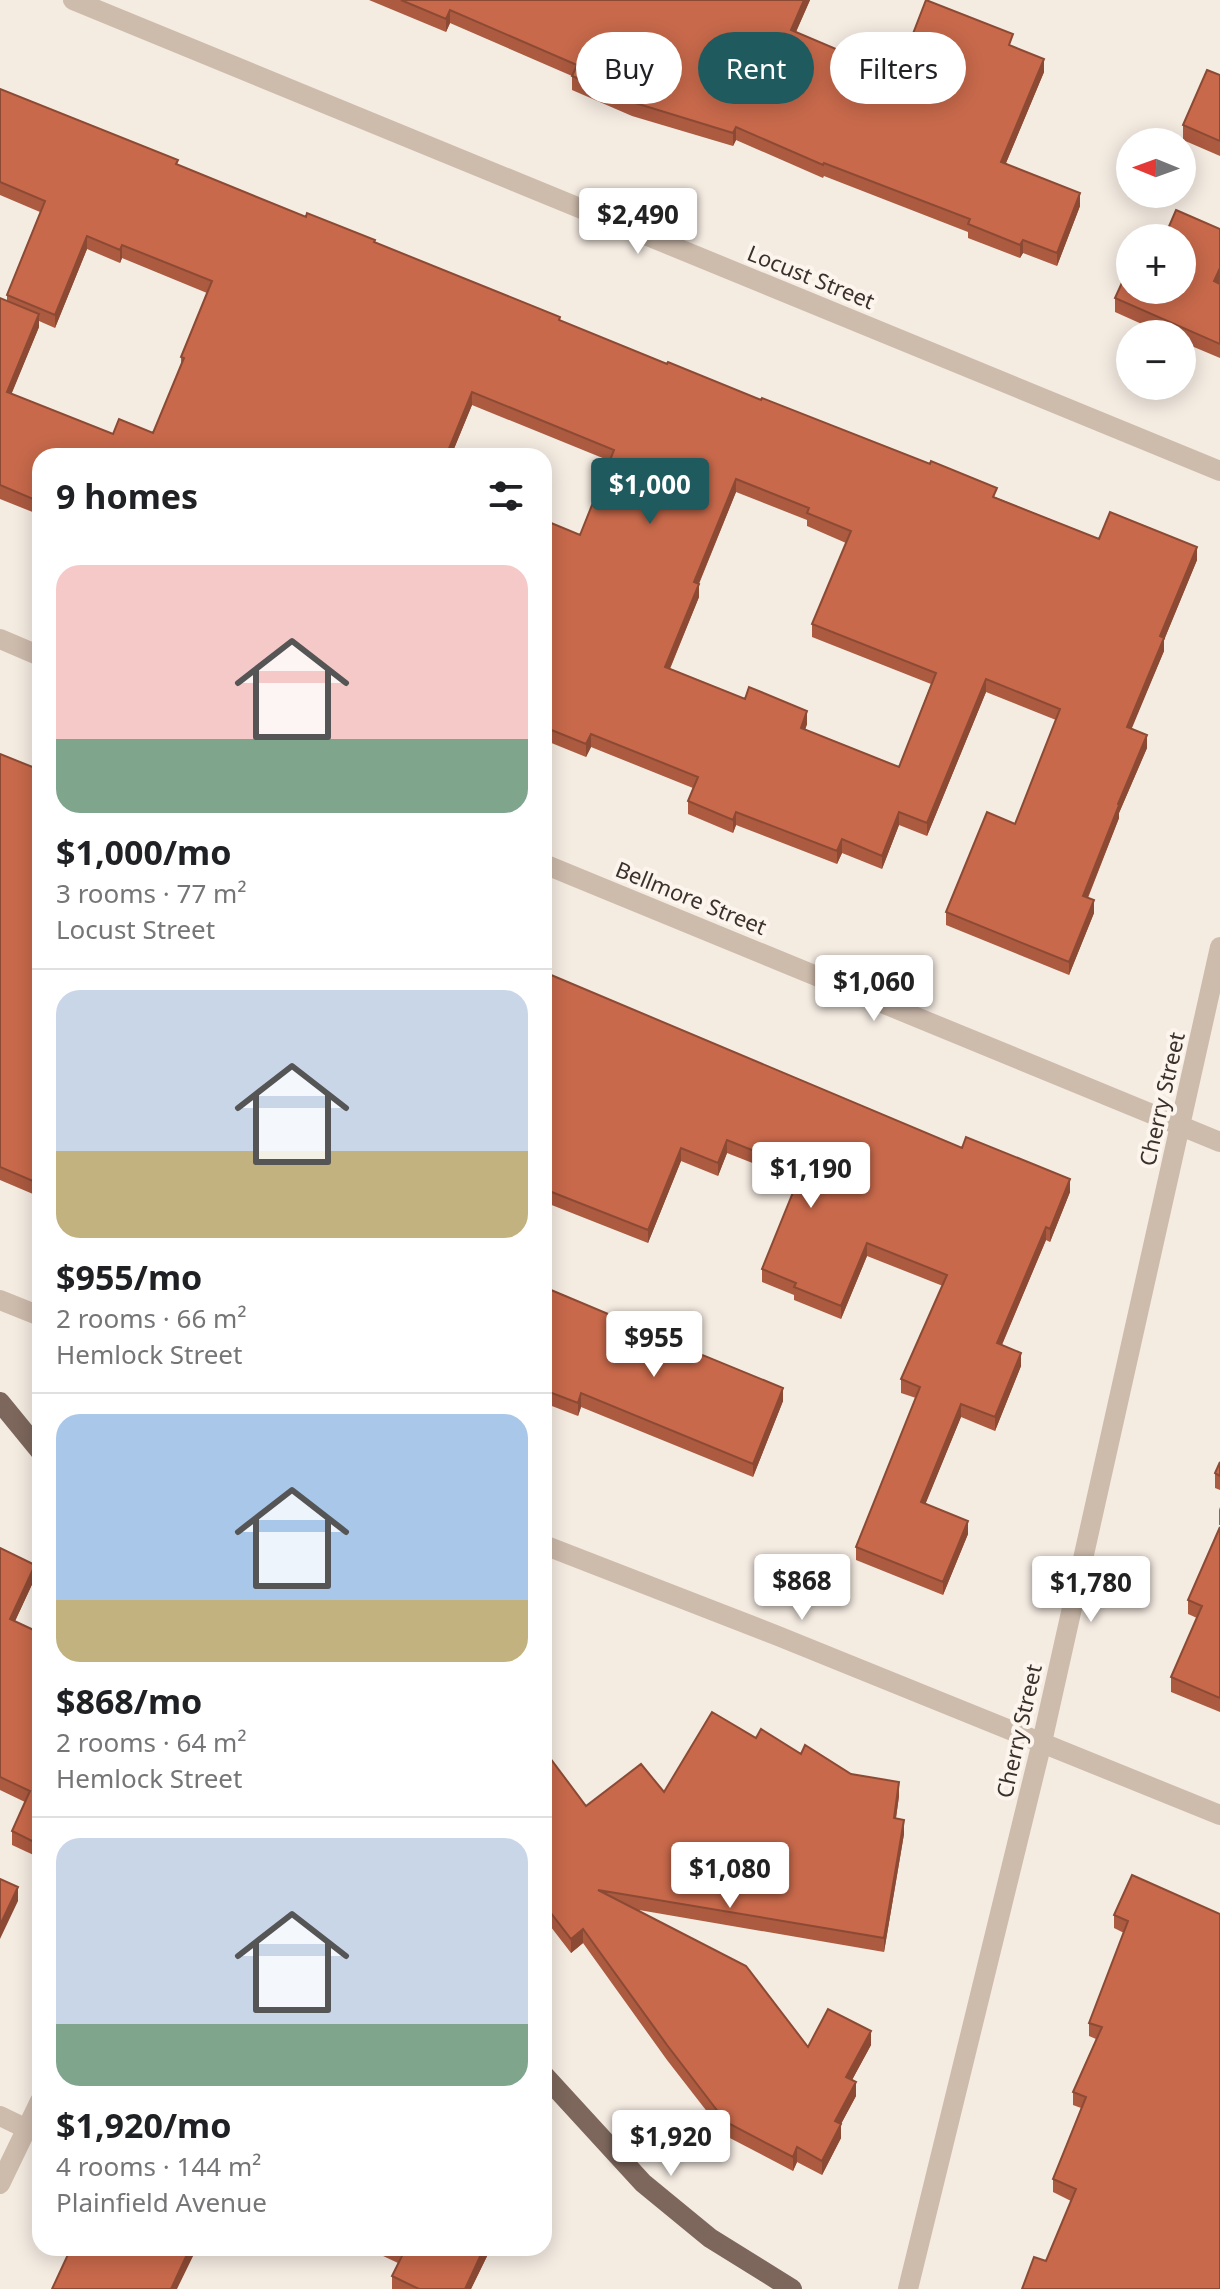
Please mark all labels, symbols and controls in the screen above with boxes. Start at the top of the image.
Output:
chip: Buy [576,32,682,104]
chip: Rent [698,32,814,104]
chip: Filters [830,32,966,104]
north arrow [1116,128,1196,208]
map controls [1116,128,1196,400]
pin: $2,490 [573,188,703,256]
text: $2,490 [597,196,679,232]
button: + [1116,224,1196,304]
street label: Locust Street [743,237,879,315]
button: − [1116,320,1196,400]
pin: $1,000 [585,458,715,526]
text: $1,000 [609,466,691,502]
text: 9 homes [56,473,198,519]
icon: filters [484,474,528,518]
icon: home [220,617,364,761]
text: $1,000/mo [56,829,231,875]
street label: Bellmore Street [612,853,771,941]
text: 3 rooms · 77 m² [56,875,246,911]
text: Locust Street [56,911,215,947]
pin: $1,060 [809,955,939,1023]
text: $1,060 [833,963,915,999]
street label: Cherry Street [1131,1029,1191,1169]
icon: home [220,1042,364,1186]
pin: $1,190 [746,1142,876,1210]
text: $1,190 [770,1150,852,1186]
text: $955/mo [56,1254,202,1300]
text: 2 rooms · 66 m² [56,1300,246,1336]
pin: $955 [607,1311,701,1379]
text: $955 [624,1319,684,1355]
text: Hemlock Street [56,1336,242,1372]
icon: home [220,1466,364,1610]
pin: $868 [755,1554,849,1622]
pin: $1,780 [1026,1556,1156,1624]
text: $868 [772,1562,832,1598]
text: $1,780 [1050,1564,1132,1600]
street label: Cherry Street [988,1661,1048,1801]
text: $868/mo [56,1678,202,1724]
text: 2 rooms · 64 m² [56,1724,246,1760]
text: Hemlock Street [56,1760,242,1796]
pin: $1,080 [665,1842,795,1910]
text: $1,080 [689,1850,771,1886]
icon: home [220,1890,364,2034]
text: $1,920/mo [56,2102,231,2148]
pin: $1,920 [606,2110,736,2178]
text: $1,920 [630,2118,712,2154]
text: 4 rooms · 144 m² [56,2148,261,2184]
text: Plainfield Avenue [56,2184,267,2220]

